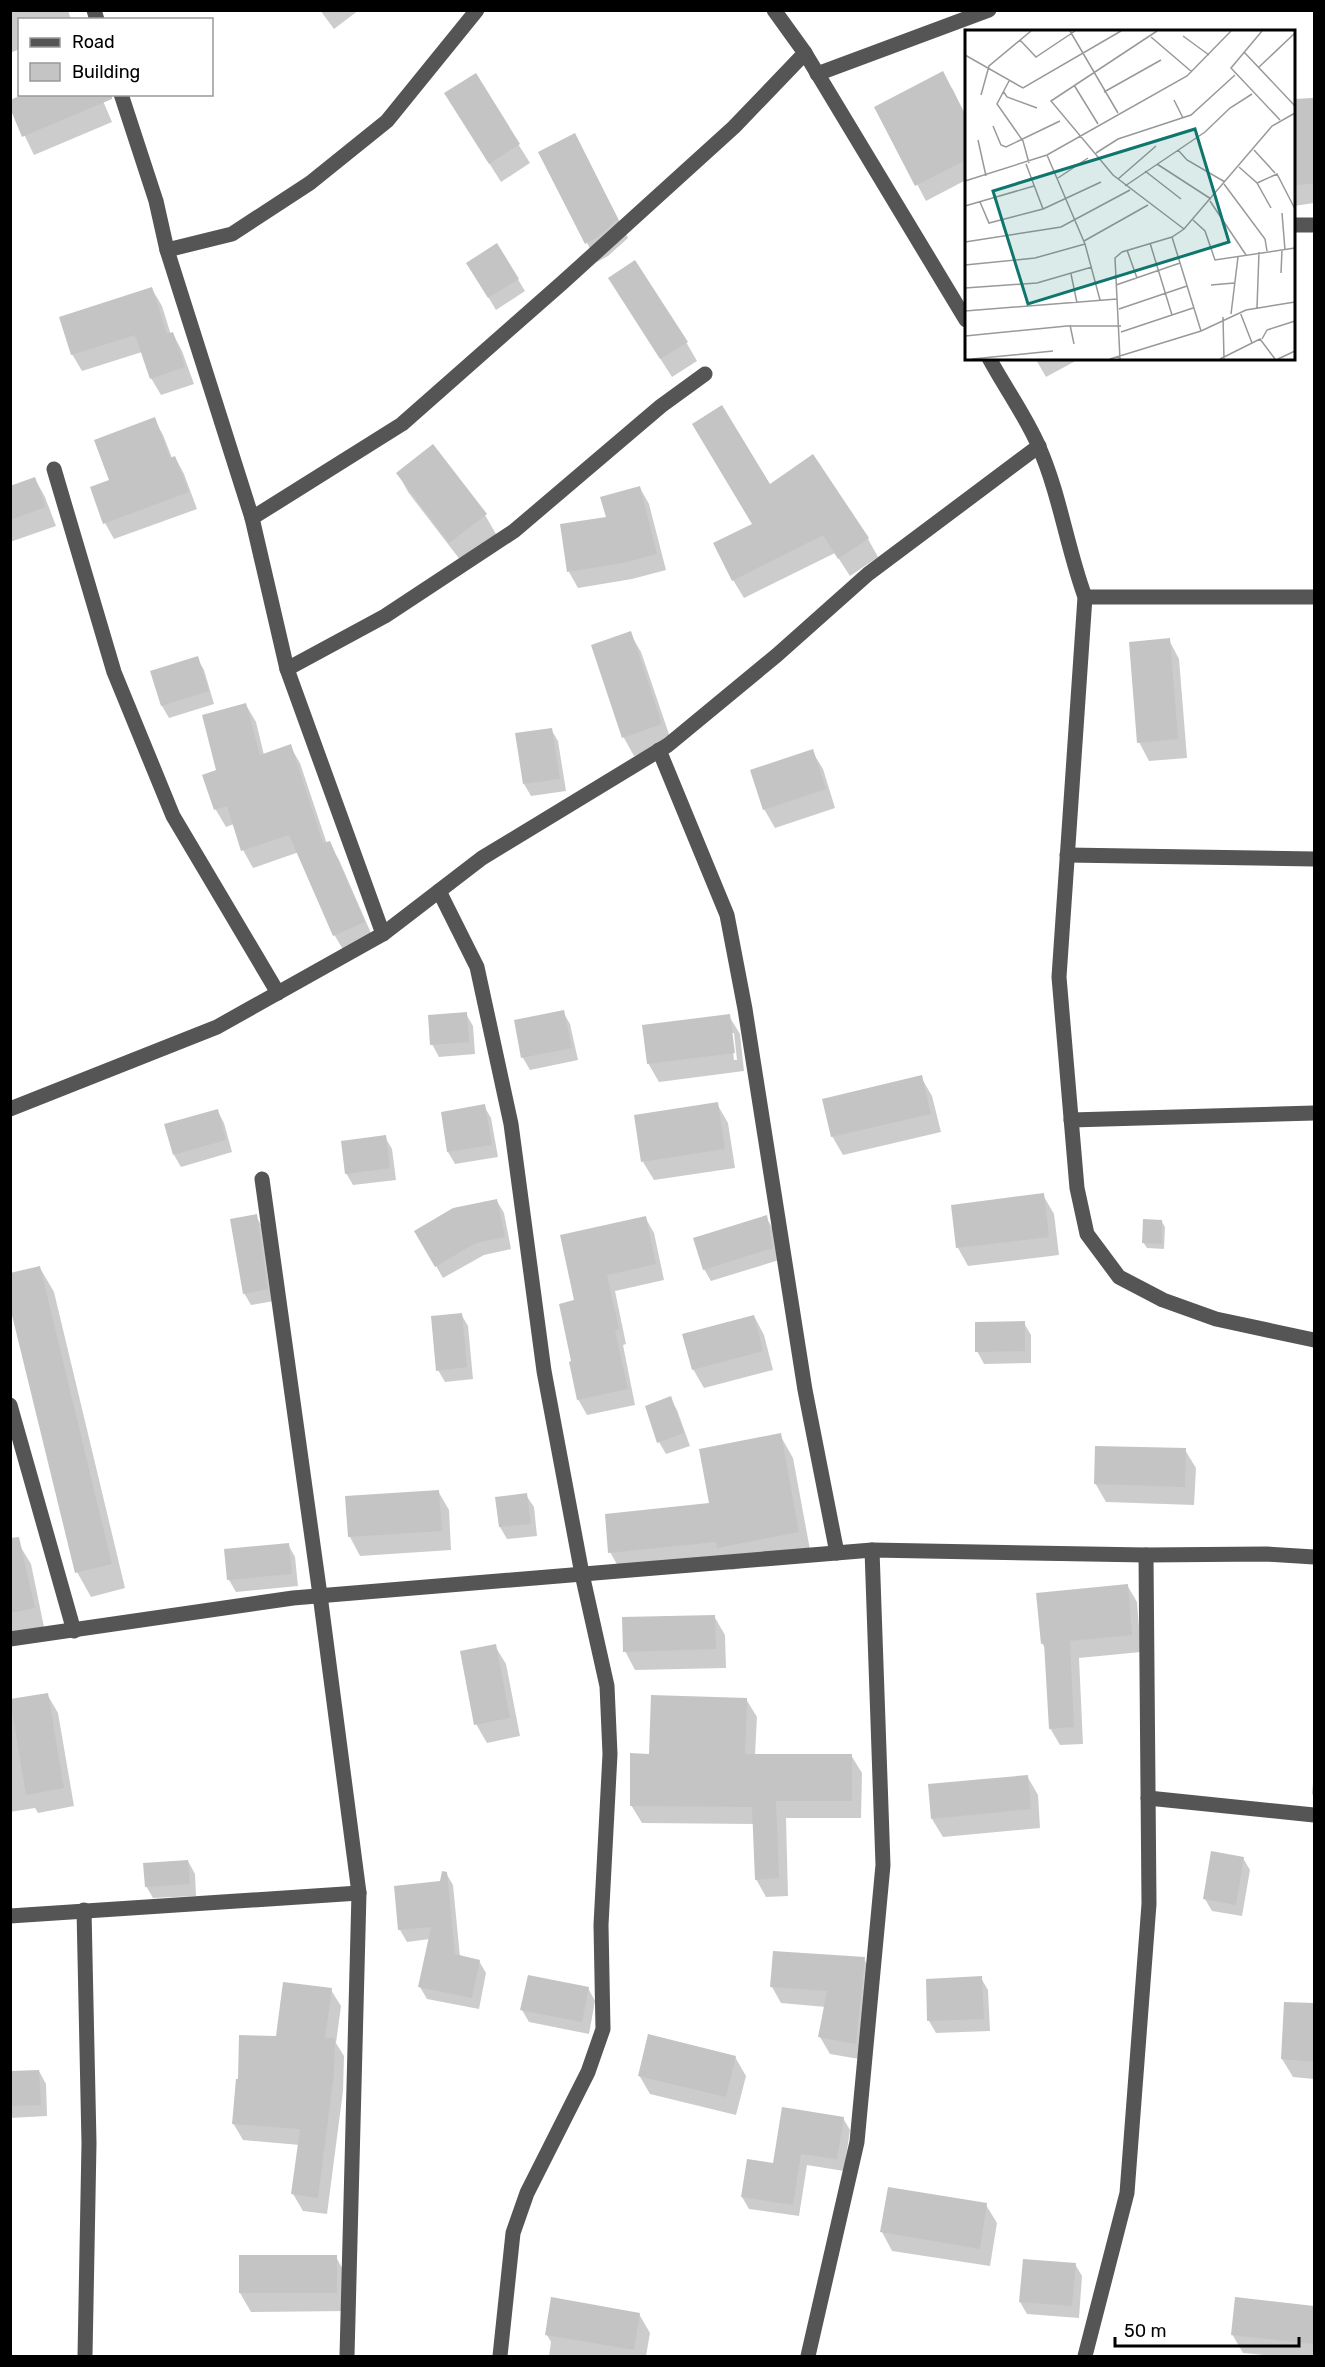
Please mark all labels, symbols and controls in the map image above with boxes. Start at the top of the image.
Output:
legend [18,18,213,96]
inset map [965,30,1295,360]
text: Road [72,31,115,53]
text: Building [72,61,140,83]
scale bar [1115,2310,1300,2348]
text: 50 m [1124,2320,1167,2342]

